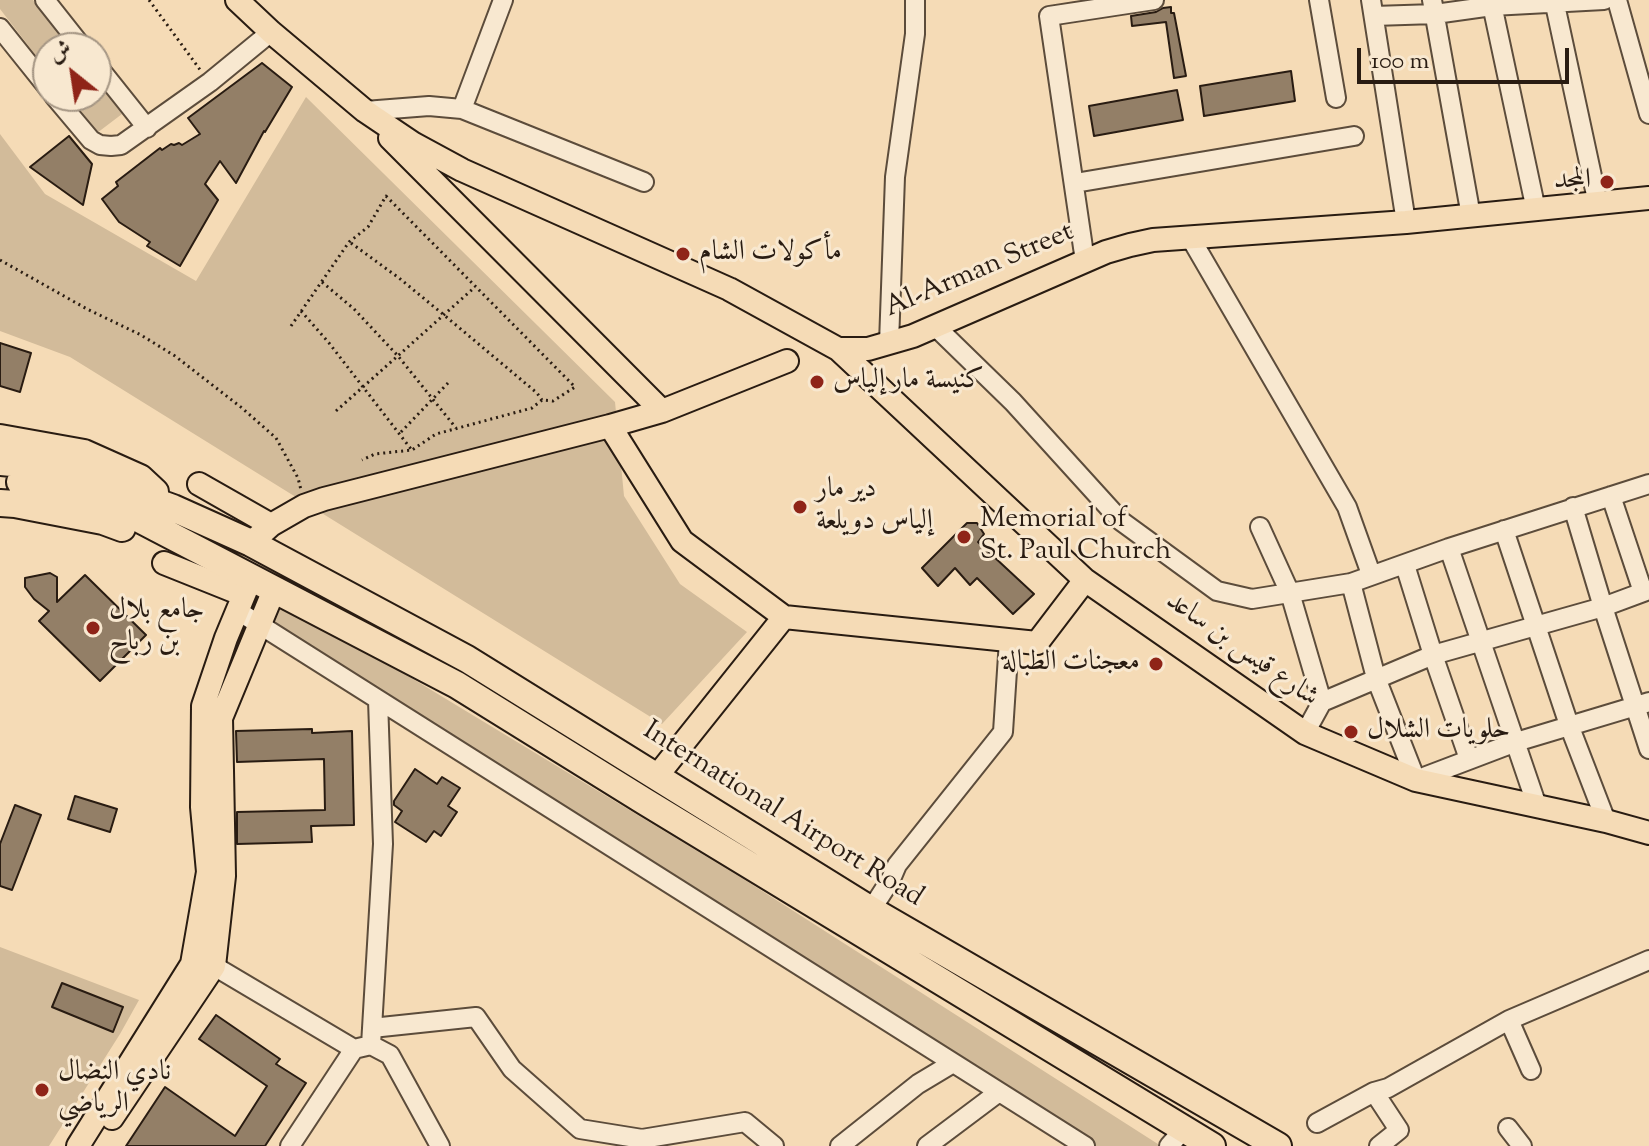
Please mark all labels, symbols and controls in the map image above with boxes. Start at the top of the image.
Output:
north arrow [32,32,112,112]
scale bar [1361,32,1573,82]
text: ش [44,34,78,72]
text: 100 m [1371,45,1429,79]
place label: المجد [1554,165,1591,199]
marker: المجد [1598,173,1616,191]
street label: Al-Arman Street [880,217,1080,327]
place label: مأكولات الشام [699,237,842,271]
marker: مأكولات الشام [674,245,692,263]
place label: كنيسة مار إلياس [833,365,984,399]
marker: كنيسة مار إلياس [808,373,826,391]
place label: دير مار إلياس دويلعة [816,474,933,540]
marker: دير مار إلياس دويلعة [791,498,809,516]
place label: Memorial of St. Paul Church [980,504,1171,570]
marker: Memorial of St. Paul Church [955,528,973,546]
street label: شارع قيس بن ساعد [1158,586,1324,716]
place label: جامع بلال بن رباح [109,595,205,661]
marker: جامع بلال بن رباح [84,619,102,637]
place label: معجنات الطبالة [1002,647,1140,681]
marker: معجنات الطبالة [1147,655,1165,673]
place label: حلويات الشلال [1367,715,1510,749]
street label: International Airport Road [635,716,929,916]
marker: حلويات الشلال [1342,723,1360,741]
place label: نادي النضال الرياضي [58,1057,171,1123]
marker: نادي النضال الرياضي [33,1081,51,1099]

